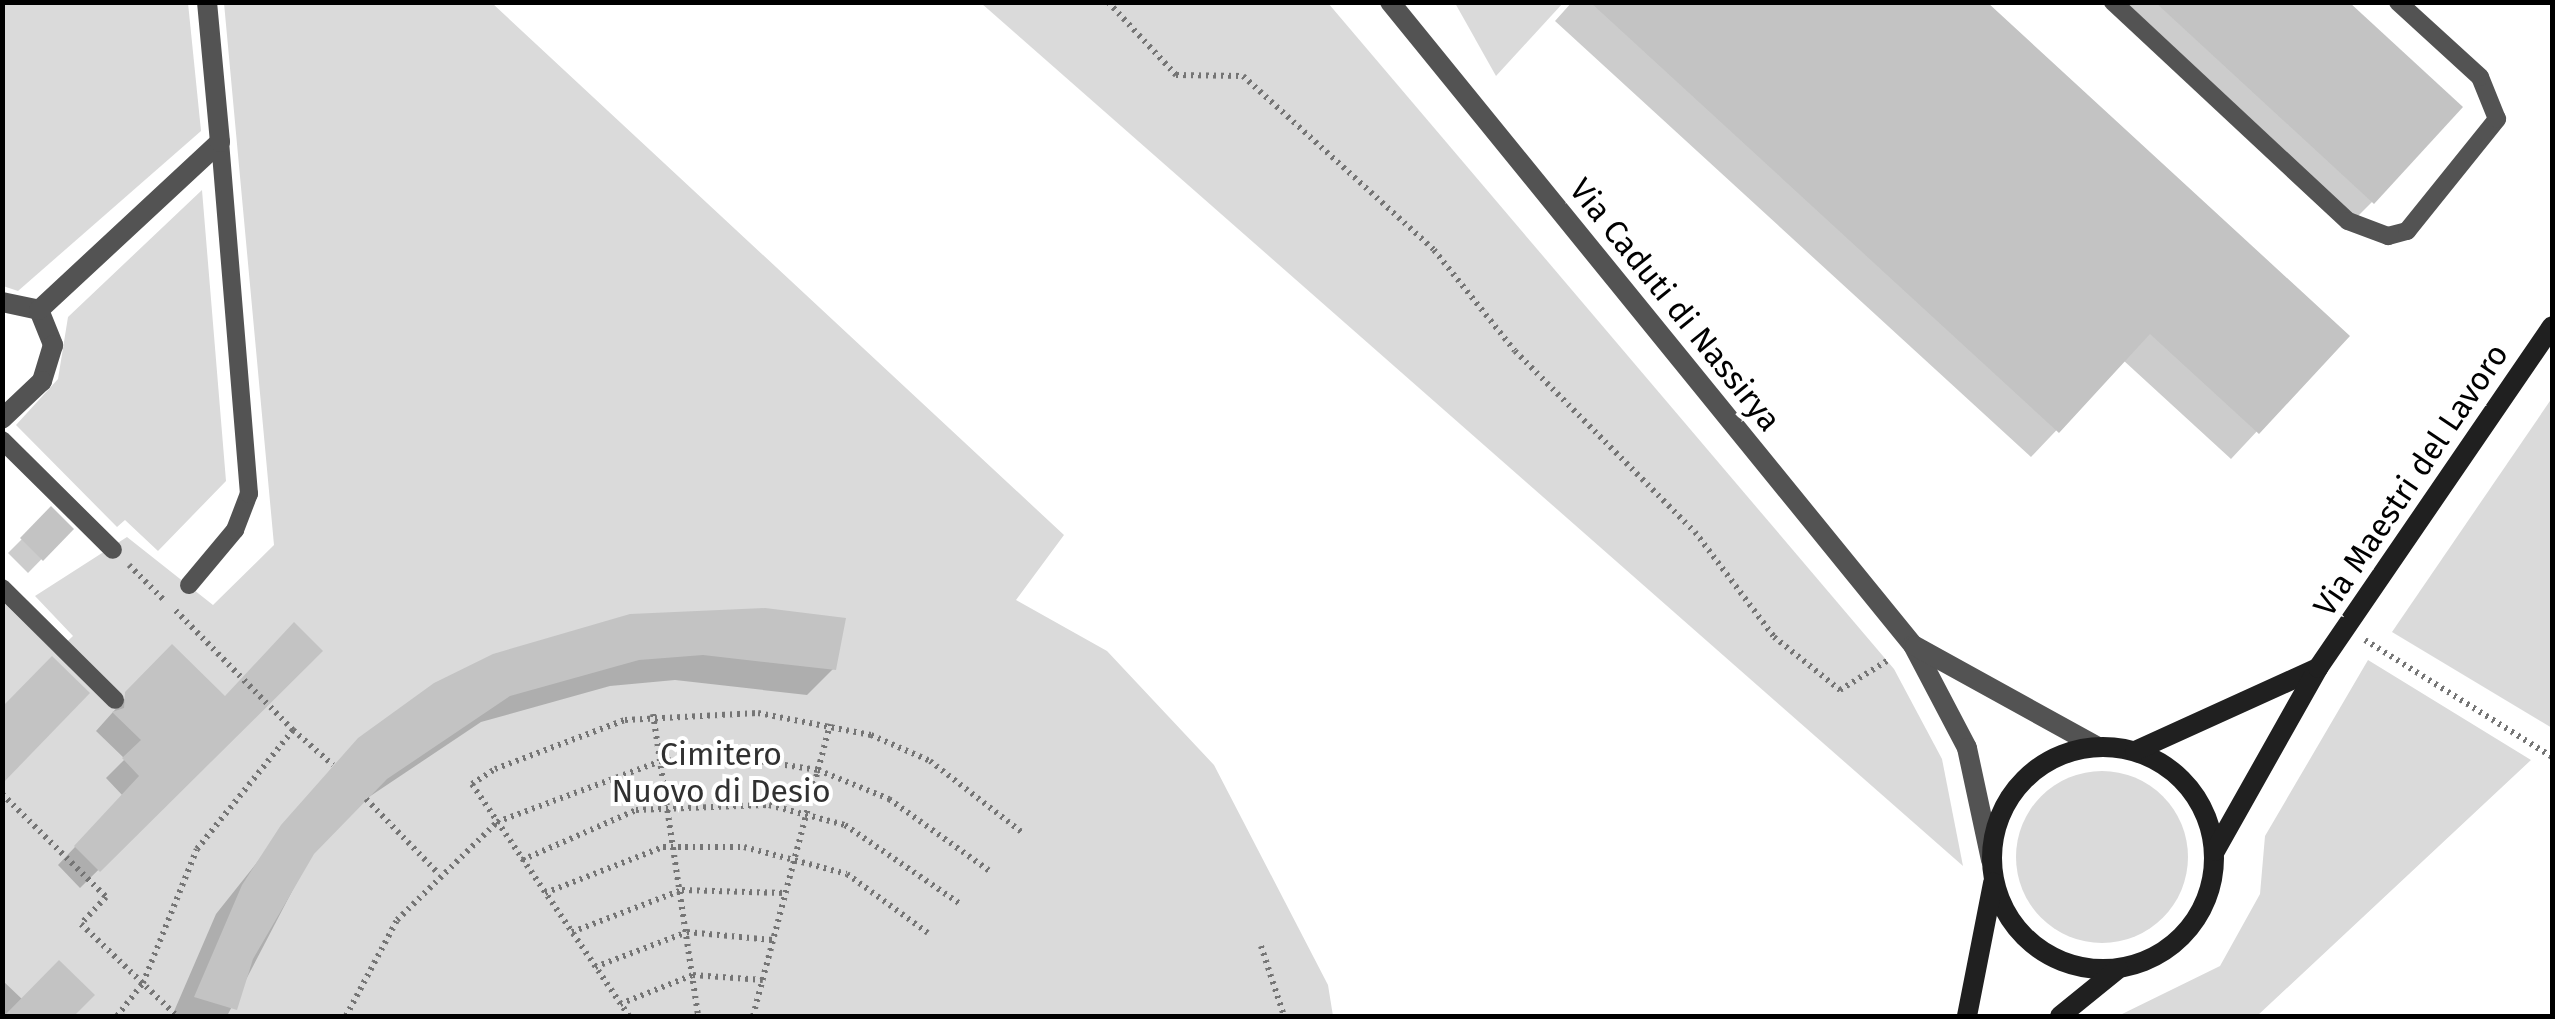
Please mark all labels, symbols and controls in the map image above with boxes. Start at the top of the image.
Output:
street label: Via Caduti di Nassirya [1561,171,1789,439]
street label: Via Maestri del Lavoro [2306,337,2516,623]
park label: Cimitero Nuovo di Desio [611,736,831,811]

